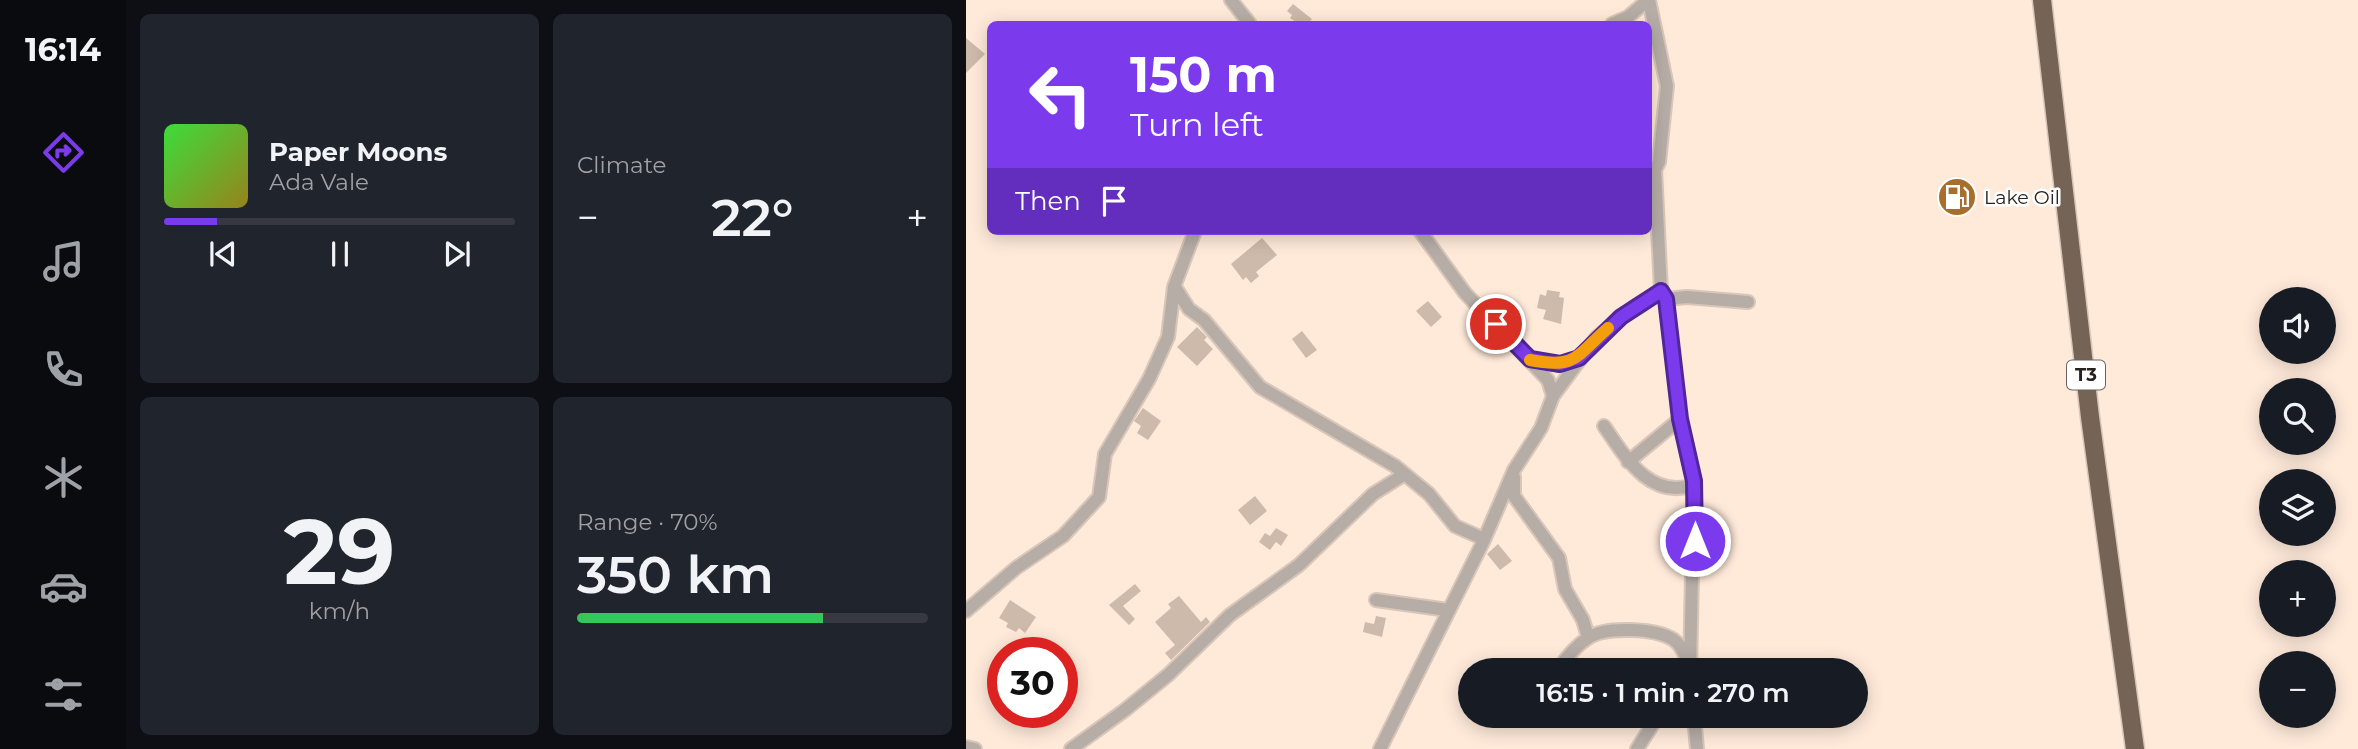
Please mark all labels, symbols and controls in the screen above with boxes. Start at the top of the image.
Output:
text: 16:14 [25,30,101,69]
text: 150 m [1130,45,1277,104]
icon: left [1015,49,1106,140]
text: Turn left [1130,105,1264,144]
icon: directions [39,128,88,177]
text: Paper Moons [269,136,447,168]
text: Climate [577,151,666,179]
text: Ada Vale [269,168,369,196]
fuel station icon: Lake Oil [1936,176,1978,218]
icon: arrive [1095,182,1133,220]
text: Then [1015,185,1081,217]
text: 22° [711,186,794,249]
place label: Lake Oil [1984,186,2060,209]
text: − [577,194,599,241]
text: + [906,194,928,241]
icon: previous [204,235,242,273]
icon: pause [321,235,359,273]
icon: next [438,235,476,273]
icon: music [39,237,88,286]
map controls [2259,287,2336,728]
button: sound [2259,287,2336,364]
pin [1466,294,1526,354]
icon: arrive [1477,305,1515,343]
icon: phone [39,345,88,394]
road number: T3 [2067,360,2105,390]
button: search [2259,378,2336,455]
icon: climate [39,453,88,502]
button: layers [2259,469,2336,546]
text: 29 [284,496,395,607]
position arrow [1658,504,1732,578]
text: Range · 70% [577,508,718,536]
text: 350 km [577,543,774,606]
button: + [2259,560,2336,637]
icon: car [39,562,88,611]
text: km/h [309,597,370,625]
speed limit sign: 30 [987,637,1078,728]
button: − [2259,651,2336,728]
icon: filters [39,670,88,719]
text: 16:15 · 1 min · 270 m [1536,677,1790,709]

